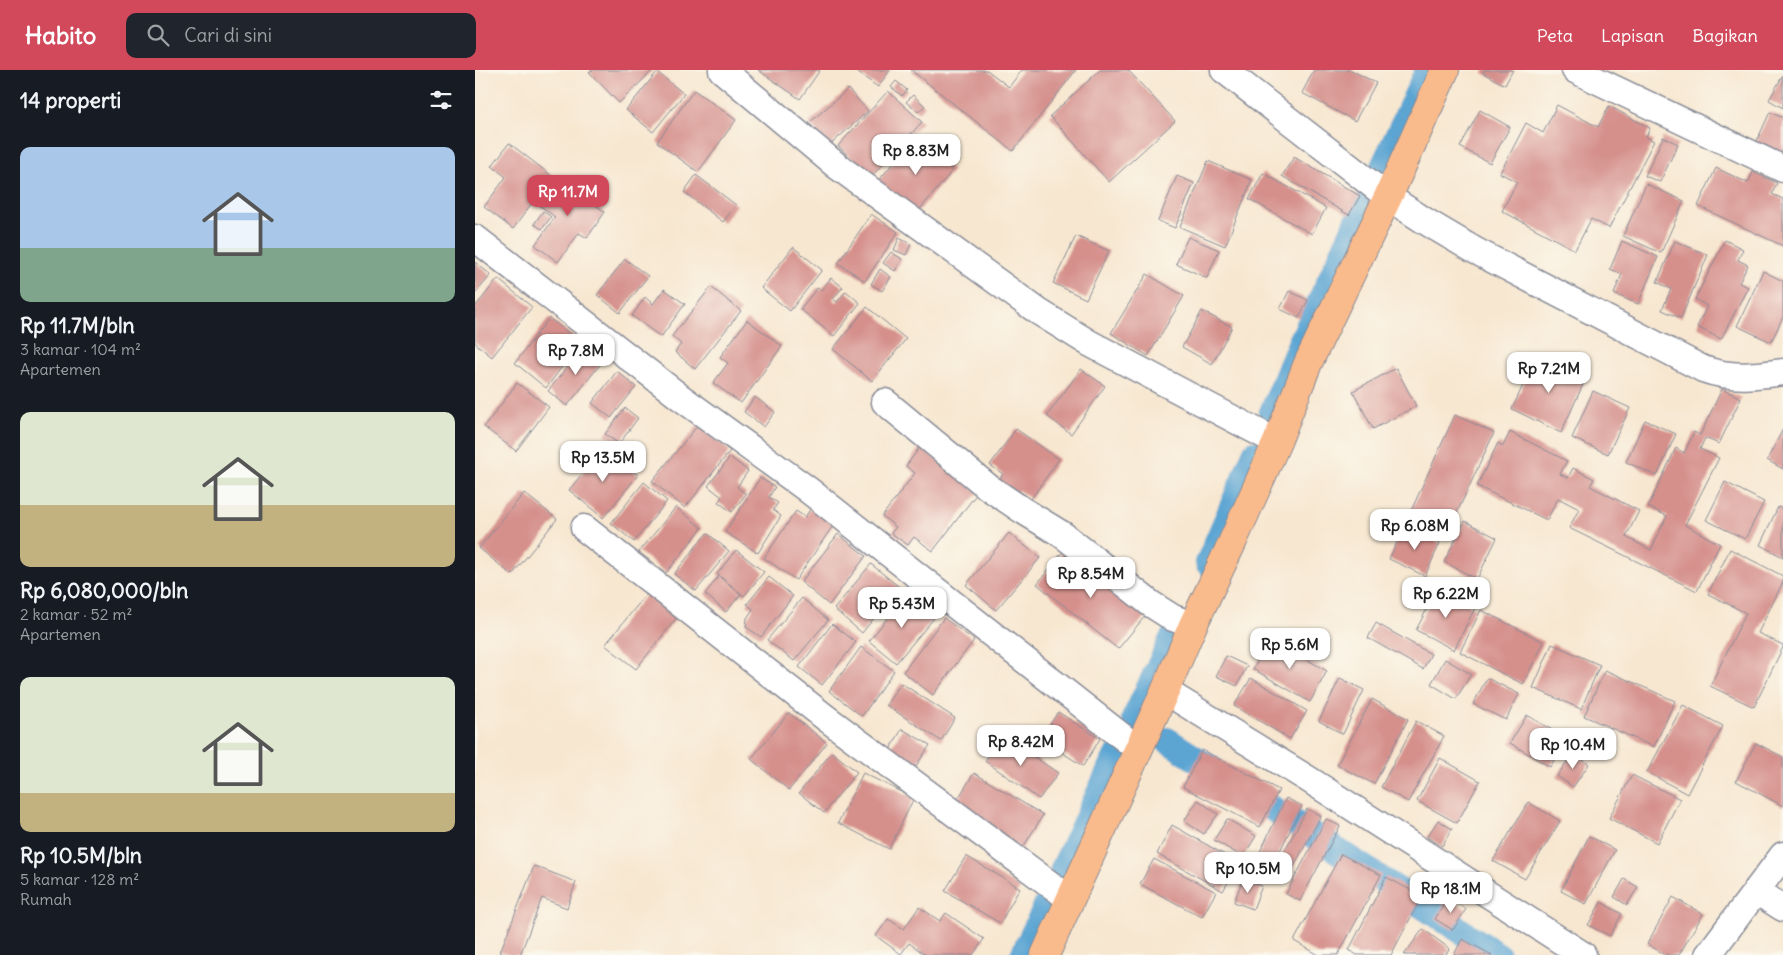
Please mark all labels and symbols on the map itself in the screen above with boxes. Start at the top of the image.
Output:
pin: Rp 8.83M [864,134,968,176]
pin: Rp 11.7M [516,174,620,217]
pin: Rp 7.8M [530,334,622,376]
pin: Rp 7.21M [1497,352,1601,394]
pin: Rp 13.5M [551,440,655,483]
pin: Rp 6.08M [1363,508,1467,551]
pin: Rp 8.54M [1039,556,1143,599]
pin: Rp 6.22M [1394,576,1498,619]
pin: Rp 5.43M [850,586,954,629]
pin: Rp 5.6M [1244,628,1336,670]
pin: Rp 8.42M [969,724,1073,767]
pin: Rp 10.4M [1521,728,1625,770]
pin: Rp 10.5M [1196,852,1300,894]
pin: Rp 18.1M [1399,872,1503,914]

